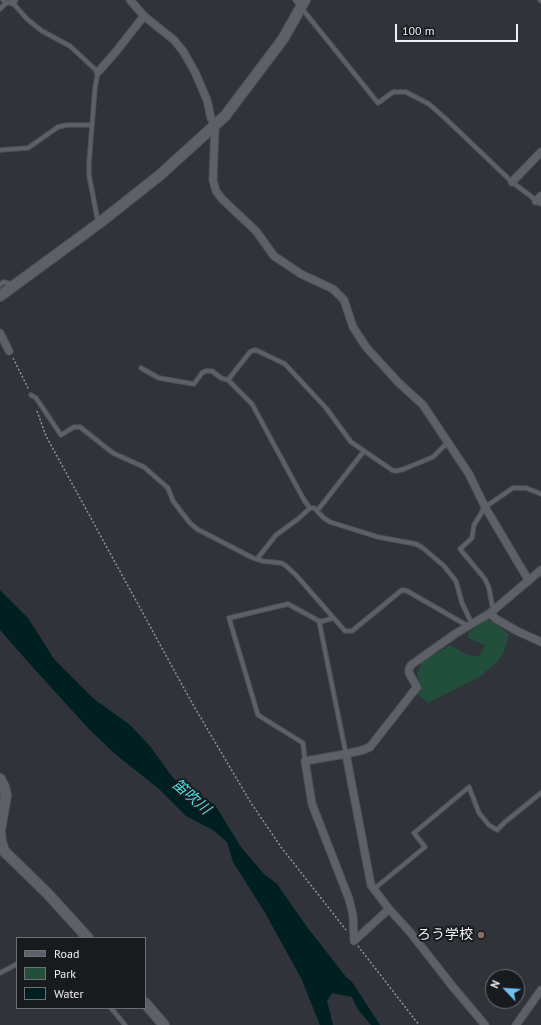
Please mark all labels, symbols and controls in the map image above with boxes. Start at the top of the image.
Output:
scale bar [397,16,520,42]
text: 100 m [402,23,435,38]
water label: 笛吹川 [168,775,214,819]
place label: ろう学校 [417,927,473,943]
marker: ろう学校 [476,930,486,940]
legend [16,937,146,1009]
text: Road [54,946,79,961]
text: Park [54,966,76,981]
north arrow [485,969,525,1009]
text: N [487,978,503,991]
text: Water [54,986,84,1001]

